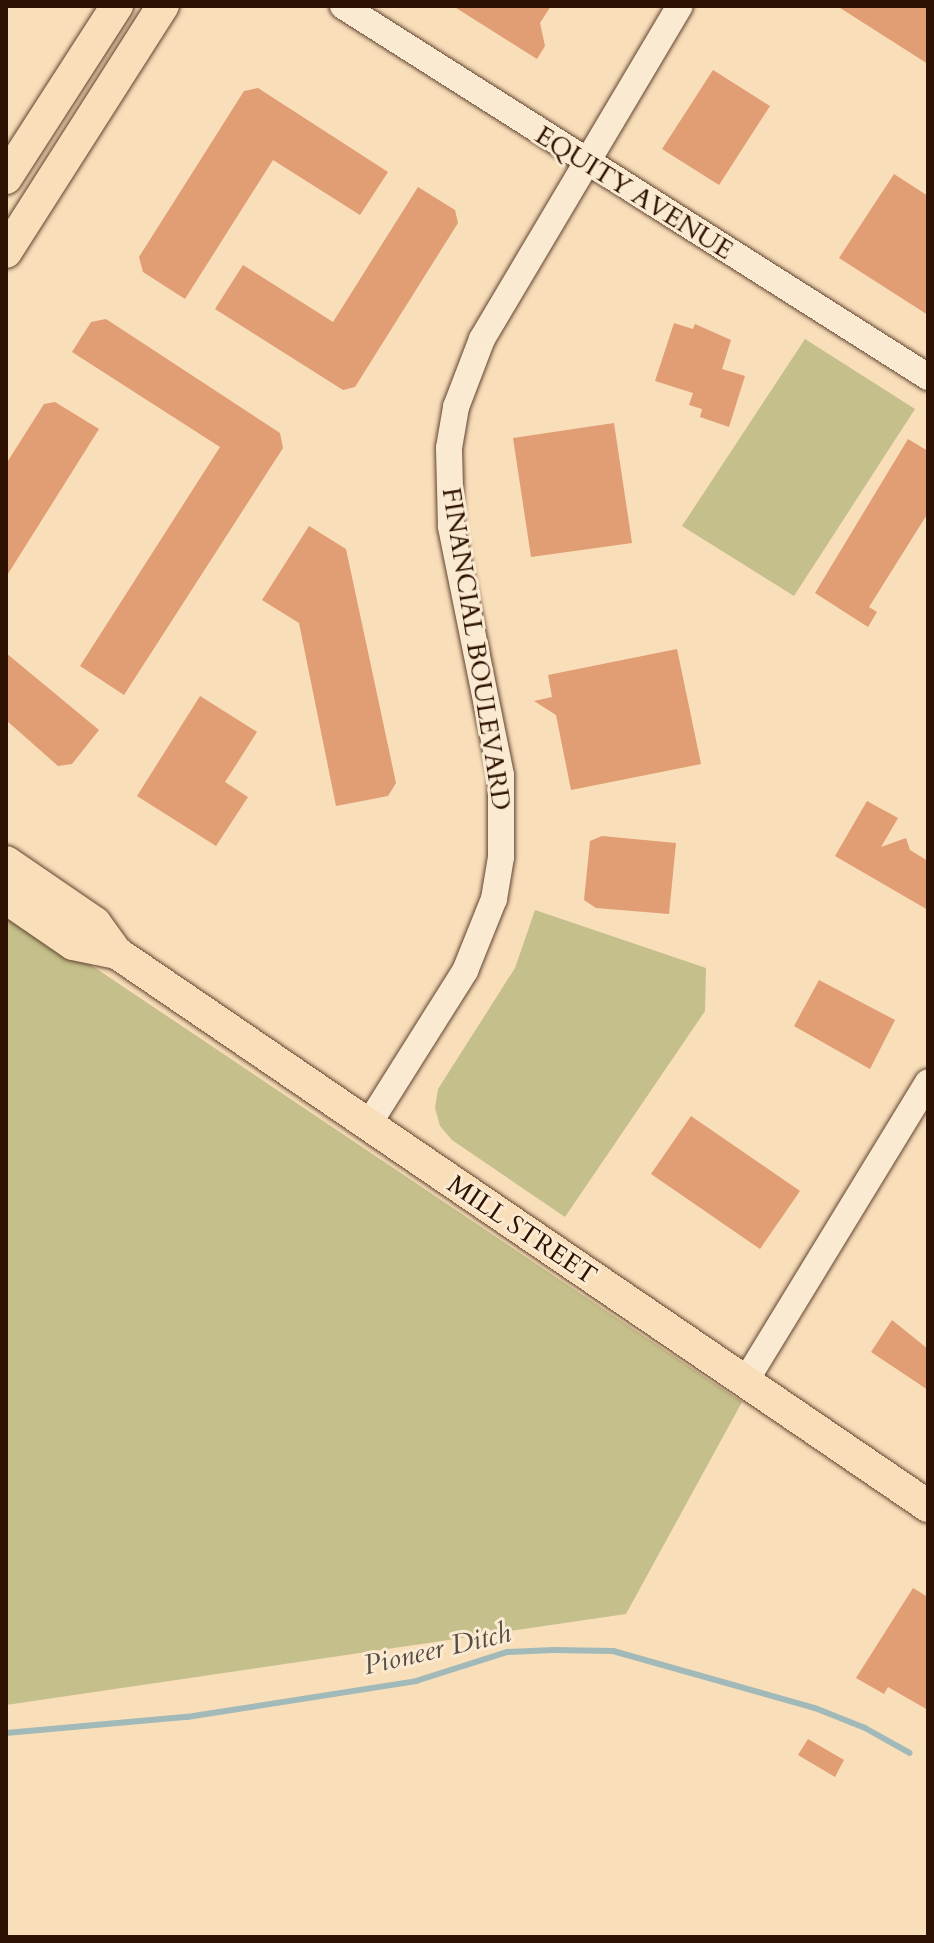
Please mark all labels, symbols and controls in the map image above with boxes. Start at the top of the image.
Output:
street label: EQUITY AVENUE [529,120,739,266]
street label: FINANCIAL BOULEVARD [435,485,517,813]
street label: MILL STREET [442,1169,602,1291]
water label: Pioneer Ditch [360,1616,514,1682]

